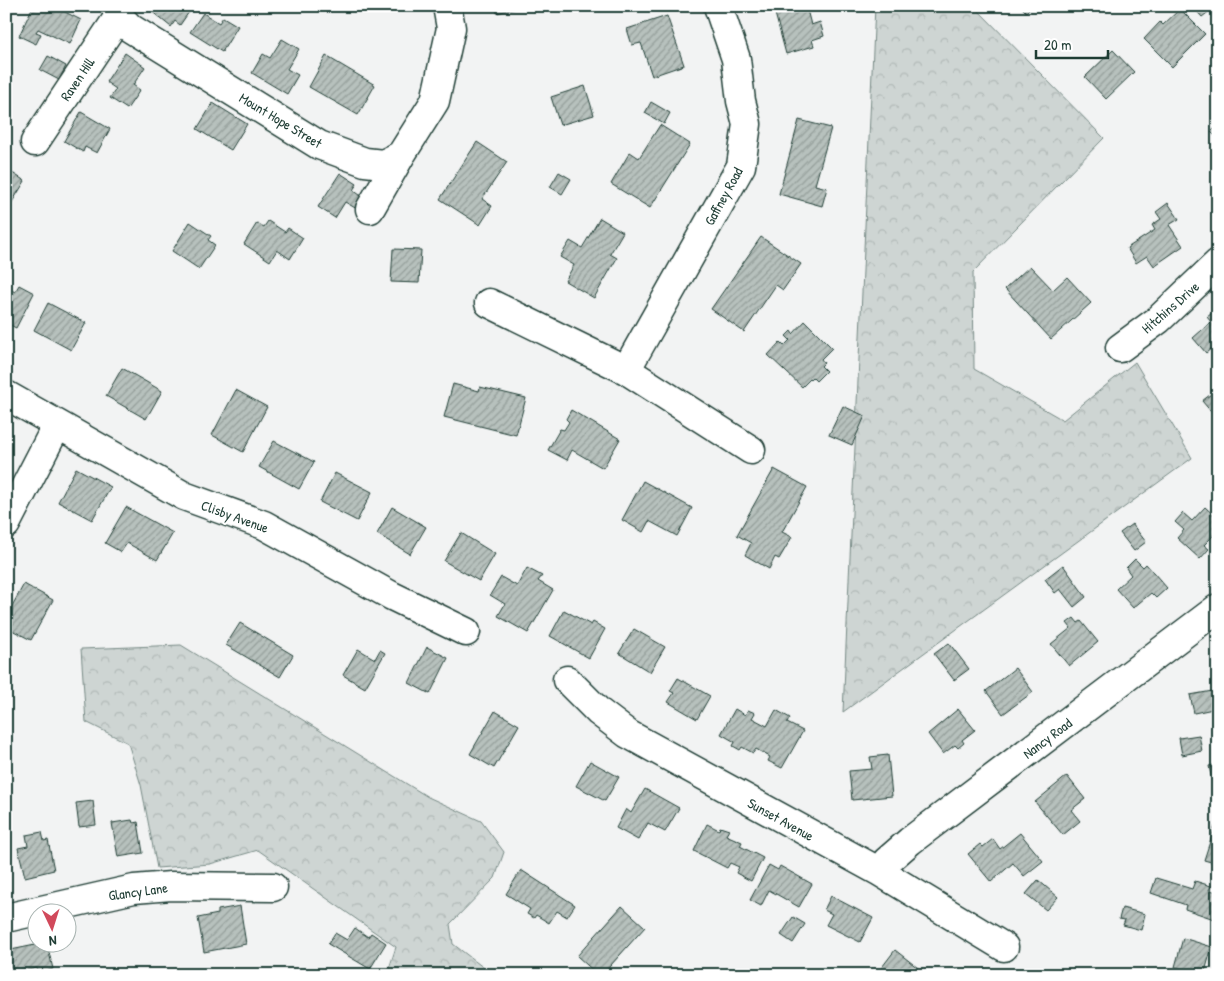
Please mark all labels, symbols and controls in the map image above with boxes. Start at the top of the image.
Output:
scale bar [1036,28,1109,60]
text: 20 m [1044,34,1071,55]
street label: Raven Hill [56,53,99,104]
street label: Mount Hope Street [236,88,326,153]
street label: Gaffney Road [699,163,748,229]
street label: Hitchins Drive [1137,277,1203,337]
street label: Clisby Avenue [198,495,272,538]
street label: Nancy Road [1019,713,1076,763]
street label: Sunset Avenue [745,793,818,845]
street label: Glancy Lane [107,877,169,906]
north arrow [28,904,78,954]
text: N [48,932,57,951]

